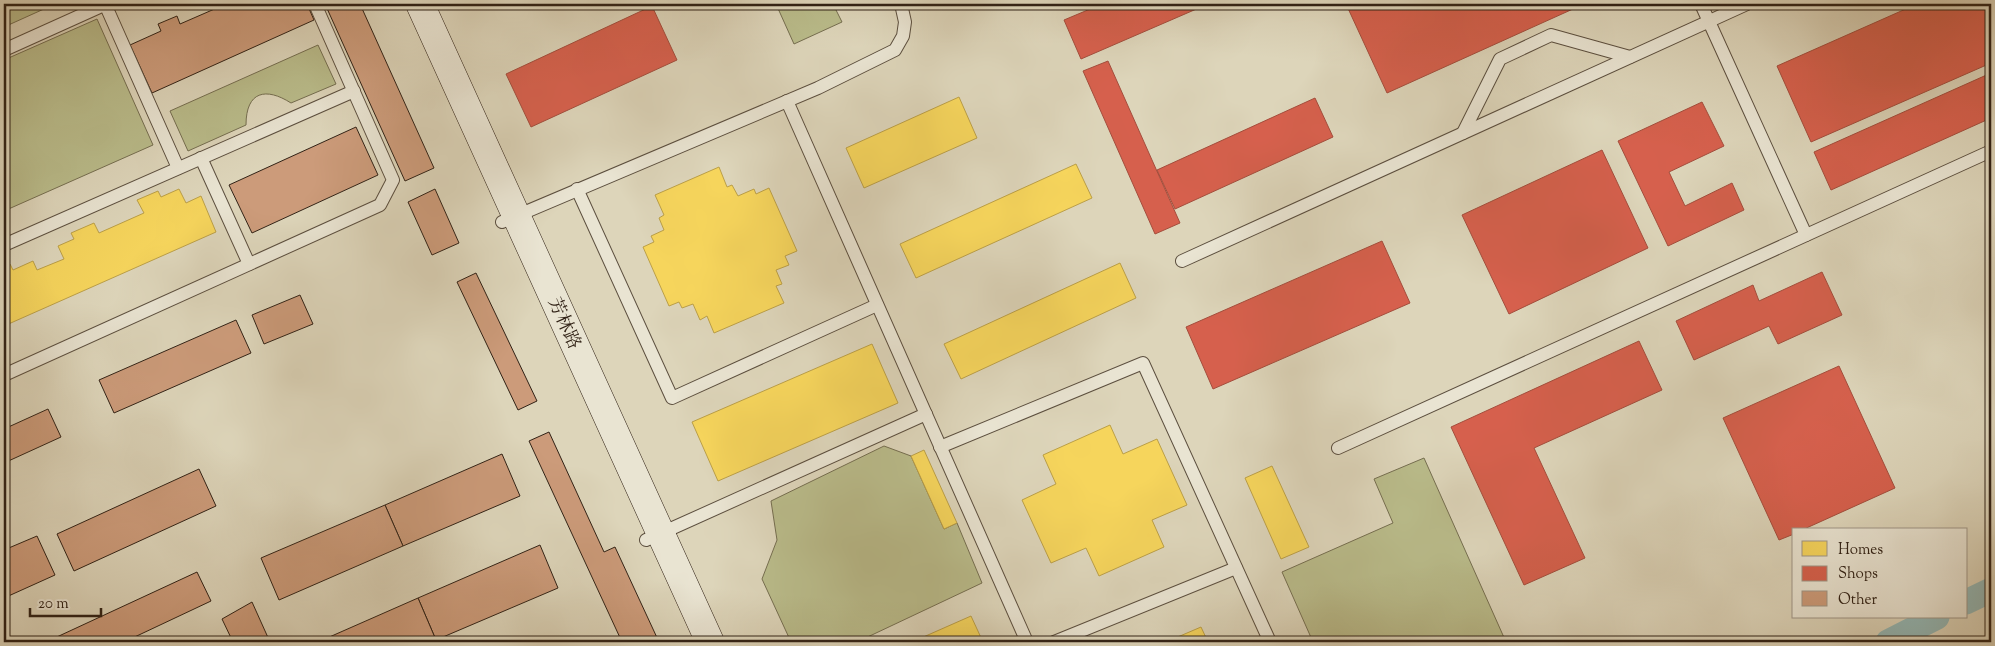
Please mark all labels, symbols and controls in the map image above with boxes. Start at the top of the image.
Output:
street label: 芳林路 [540,294,586,354]
legend [1792,528,1968,618]
text: Homes [1838,540,1883,561]
text: Shops [1838,564,1878,585]
scale bar [30,586,101,618]
text: Other [1838,590,1878,611]
text: 20 m [38,594,69,615]

